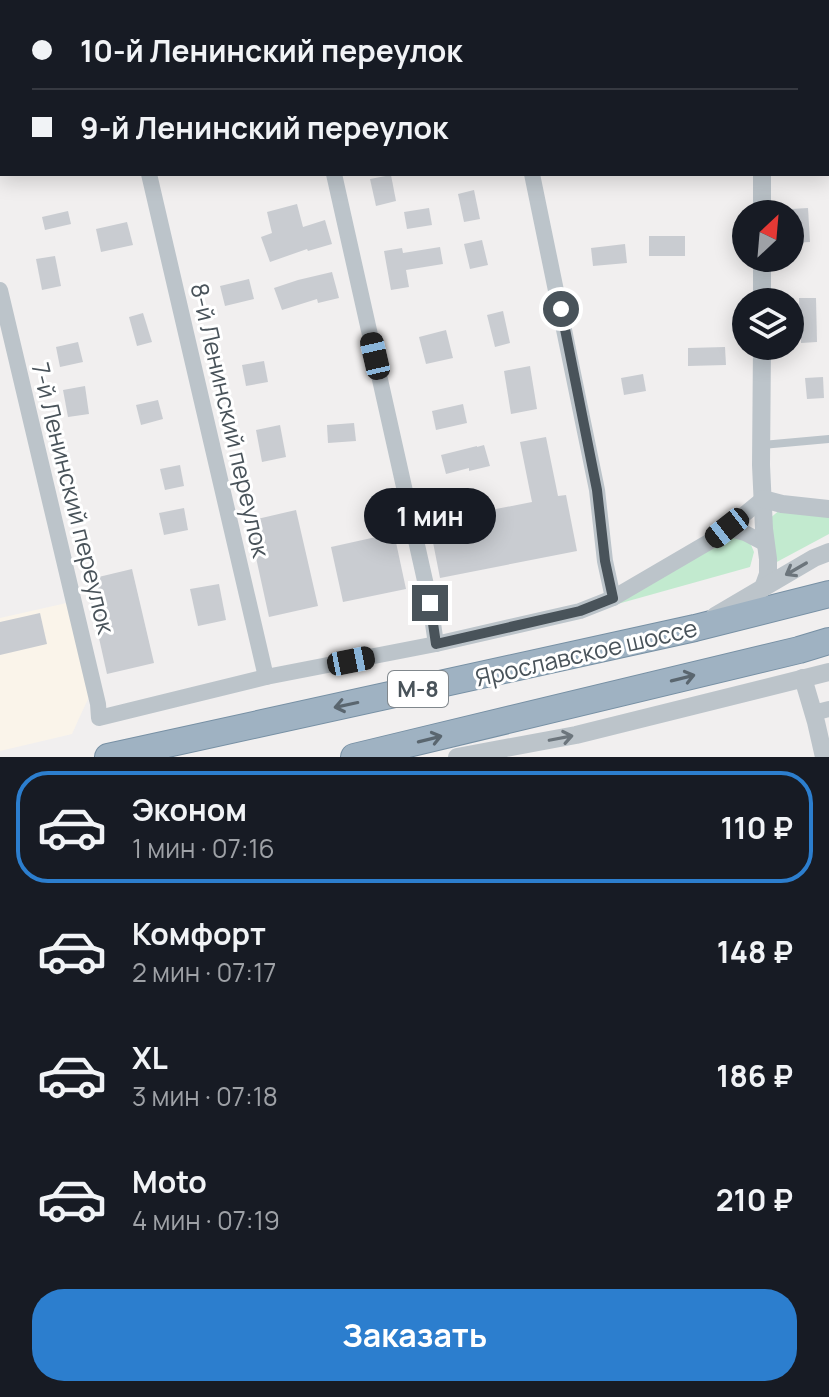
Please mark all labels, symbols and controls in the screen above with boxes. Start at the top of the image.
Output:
text: 10-й Ленинский переулок [80,30,463,71]
text: 9-й Ленинский переулок [80,107,448,148]
north arrow [732,200,804,272]
map controls [732,200,804,360]
street label: 8-й Ленинский переулок [183,280,279,561]
button: layers [732,288,804,360]
route start [543,291,579,327]
car [358,330,392,382]
street label: 7-й Ленинский переулок [24,359,124,638]
callout: 1 мин [364,487,496,543]
text: 1 мин [396,498,464,534]
car [701,504,753,552]
one-way arrow [784,562,808,577]
route end [412,585,448,621]
street label: Ярославское шоссе [472,610,700,694]
car [325,645,377,677]
one-way arrow [669,669,695,684]
road number: М-8 [388,671,448,707]
one-way arrow [333,698,359,713]
one-way arrow [548,729,573,744]
one-way arrow [417,730,442,745]
text: Эконом [132,789,247,830]
icon: car [36,791,108,863]
text: 110 ₽ [720,807,793,848]
text: 1 мин · 07:16 [132,830,275,866]
text: Комфорт [132,913,266,954]
icon: car [36,915,108,987]
text: 148 ₽ [717,931,793,972]
text: 2 мин · 07:17 [132,954,276,990]
text: XL [132,1037,168,1078]
icon: car [36,1039,108,1111]
text: 186 ₽ [716,1055,793,1096]
text: 3 мин · 07:18 [132,1078,278,1114]
text: Moto [132,1161,207,1202]
icon: car [36,1163,108,1235]
text: 210 ₽ [716,1179,793,1220]
text: 4 мин · 07:19 [132,1202,280,1238]
button: Заказать [32,1289,797,1381]

